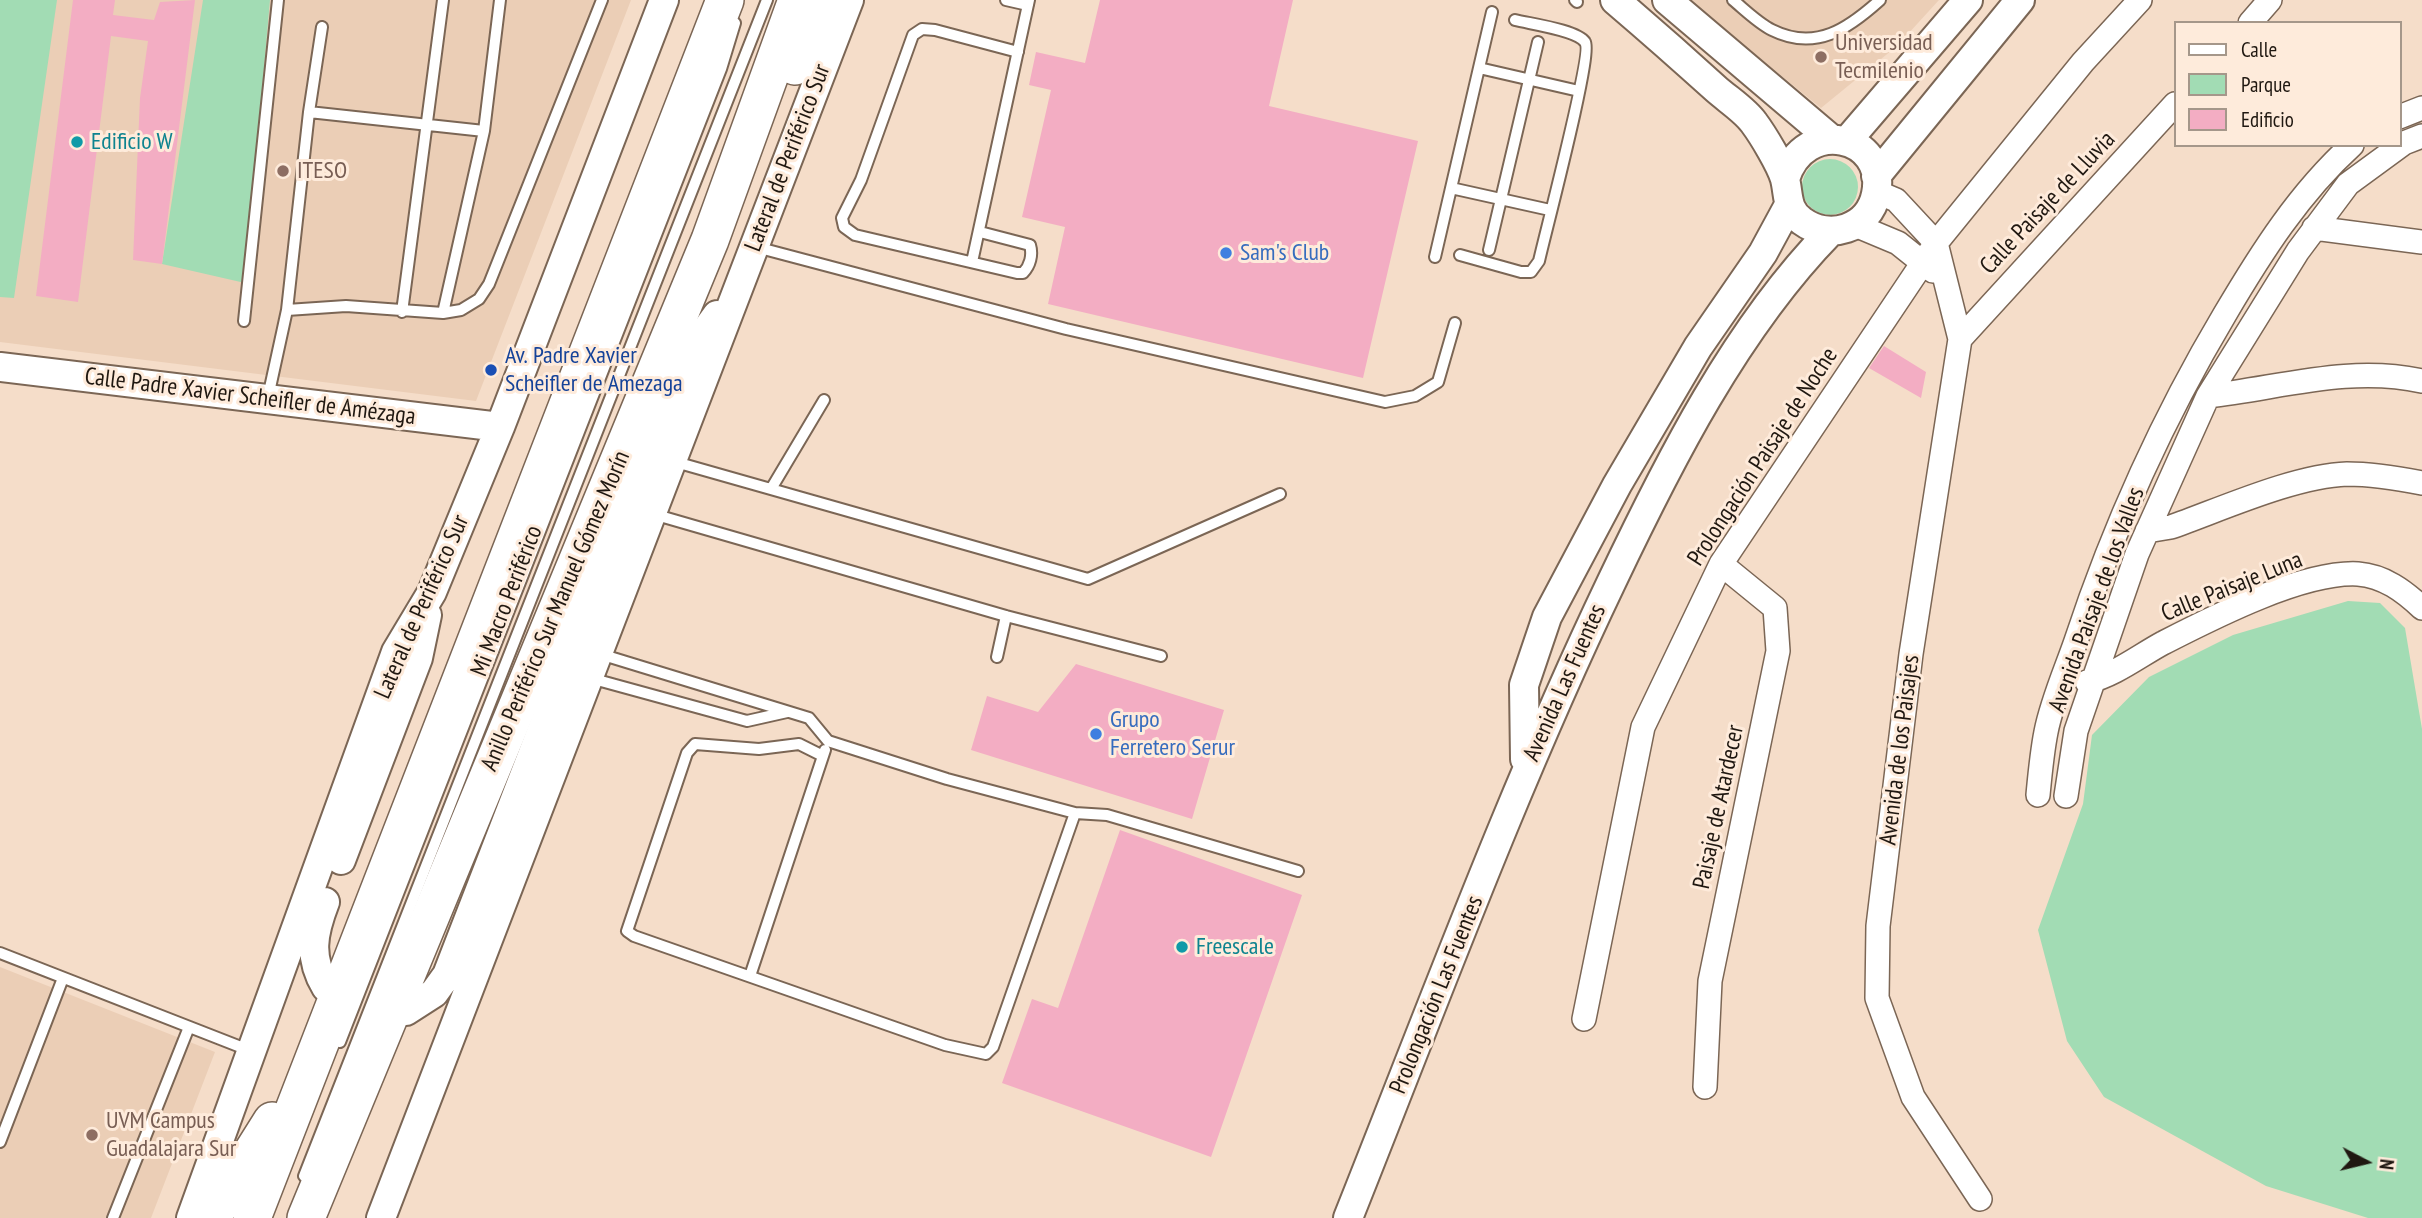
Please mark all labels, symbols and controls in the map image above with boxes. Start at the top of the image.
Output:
legend [2174,21,2401,147]
place label: Universidad Tecmilenio [1835,29,1933,85]
text: Calle [2241,36,2277,63]
marker: Universidad Tecmilenio [1813,49,1829,65]
street label: Lateral de Periférico Sur [739,60,837,256]
text: Parque [2241,71,2291,98]
text: Edificio [2241,106,2294,133]
street label: Calle Paisaje de Lluvia [1974,126,2122,280]
place label: Edificio W [91,128,173,156]
marker: Edificio W [69,134,85,150]
place label: ITESO [297,157,347,185]
marker: ITESO [275,163,291,179]
place label: Sam's Club [1240,239,1329,267]
marker: Sam's Club [1218,245,1234,261]
place label: Av. Padre Xavier Scheifler de Amezaga [505,342,683,398]
street label: Prolongación Paisaje de Noche [1682,343,1844,571]
street label: Calle Padre Xavier Scheifler de Amézaga [83,362,417,432]
marker: Av. Padre Xavier Scheifler de Amezaga [483,362,499,378]
street label: Anillo Periférico Sur Manuel Gómez Morín [475,447,637,775]
street label: Avenida Paisaje de los Valles [2043,484,2151,716]
street label: Lateral de Periférico Sur [369,511,475,703]
street label: Mi Macro Periférico [465,522,549,680]
street label: Calle Paisaje Luna [2157,546,2307,628]
street label: Avenida Las Fuentes [1518,600,1612,766]
street label: Avenida de los Paisajes [1874,653,1926,847]
place label: Grupo Ferretero Serur [1110,706,1235,762]
street label: Paisaje de Atardecer [1688,722,1750,892]
marker: Grupo Ferretero Serur [1088,726,1104,742]
street label: Prolongación Las Fuentes [1384,892,1490,1098]
place label: Freescale [1196,933,1274,961]
marker: Freescale [1174,939,1190,955]
place label: UVM Campus Guadalajara Sur [106,1107,236,1163]
marker: UVM Campus Guadalajara Sur [84,1127,100,1143]
north arrow [2331,1127,2401,1197]
text: N [2374,1158,2399,1171]

